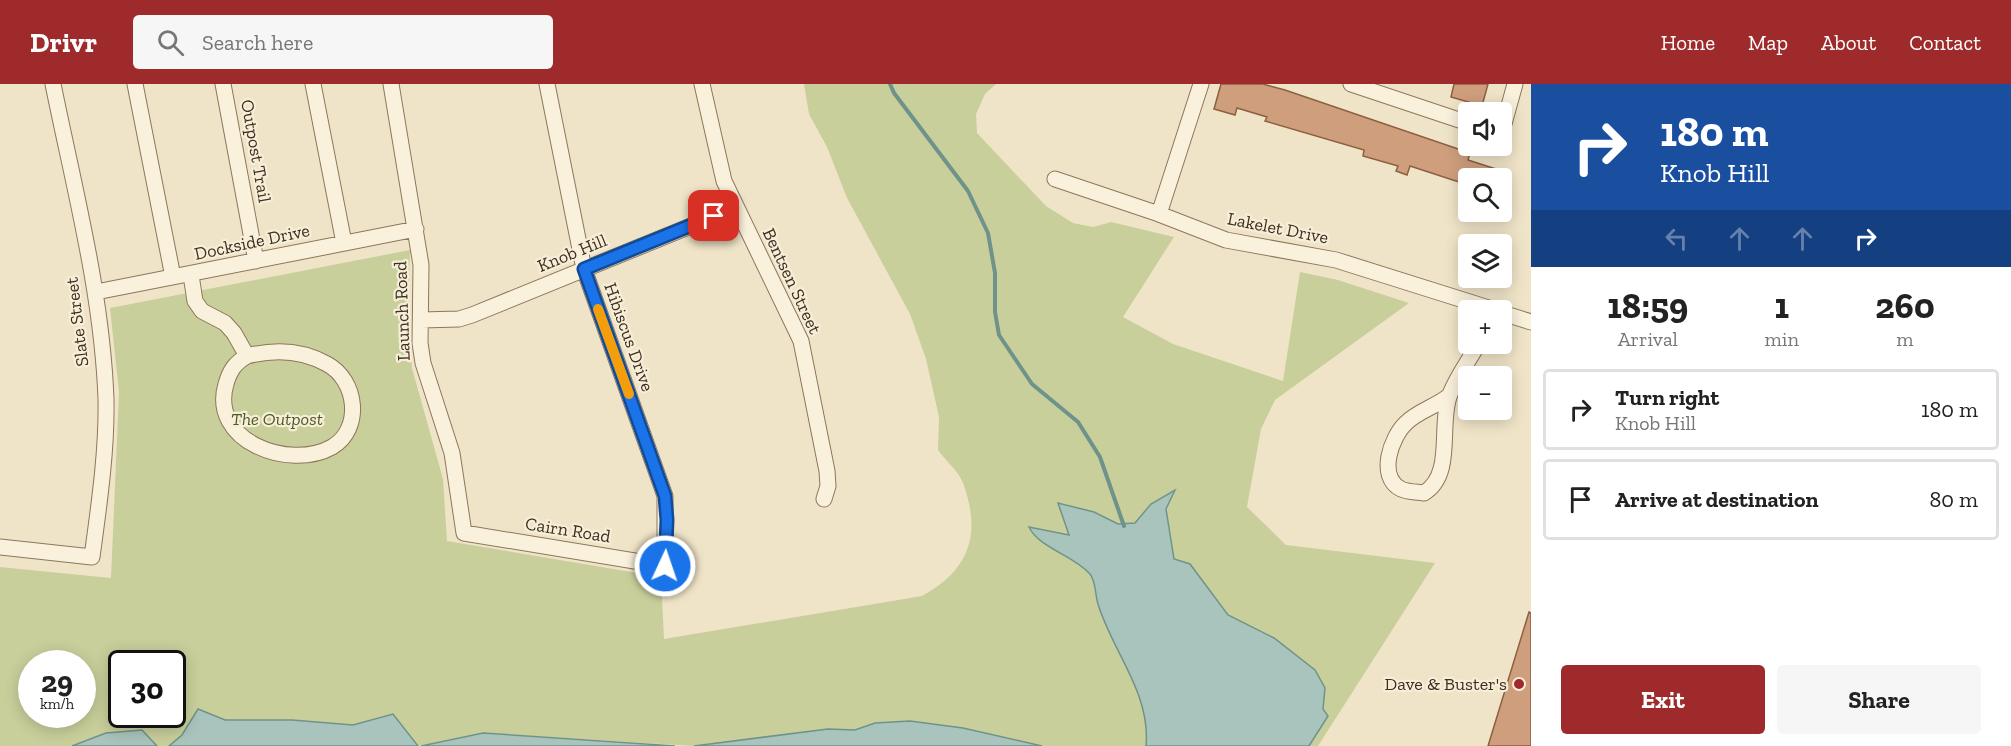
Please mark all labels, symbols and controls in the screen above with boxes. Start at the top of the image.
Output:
search box [133,15,553,69]
text: Drivr [30,26,97,59]
icon: search [154,26,187,59]
text: Search here [202,29,313,56]
text: Home [1661,30,1715,55]
text: Map [1748,30,1788,55]
text: About [1821,30,1876,55]
text: Contact [1909,30,1981,55]
street label: Outpost Trail [236,98,276,204]
map controls [1458,102,1512,420]
button: sound [1458,102,1512,156]
text: 180 m [1660,106,1768,157]
icon: right [1561,108,1639,186]
text: Knob Hill [1660,157,1770,189]
button: search [1458,168,1512,222]
pin [688,190,739,241]
icon: arrive [697,199,730,232]
street label: Lakelet Drive [1226,207,1330,249]
street label: Dockside Drive [192,219,312,265]
icon: left [1660,222,1693,255]
icon: ahead [1723,222,1756,255]
icon: ahead [1786,222,1819,255]
icon: right [1849,222,1882,255]
street label: Bentsen Street [758,224,826,338]
street label: Knob Hill [534,229,610,277]
button: layers [1458,234,1512,288]
street label: Launch Road [389,261,415,361]
street label: Slate Street [61,276,93,368]
street label: Hibiscus Drive [599,280,659,394]
text: 18:59 [1607,284,1688,327]
text: 1 [1774,284,1789,327]
text: 260 [1875,284,1935,327]
button: + [1458,300,1512,354]
text: Arrival [1618,327,1678,351]
text: min [1765,327,1799,351]
text: m [1896,327,1914,351]
button: − [1458,366,1512,420]
text: Turn right [1615,384,1719,411]
icon: right [1564,393,1597,426]
text: 180 m [1921,396,1978,423]
park label: The Outpost [231,408,323,430]
text: Knob Hill [1615,411,1696,435]
icon: arrive [1564,483,1597,516]
text: Arrive at destination [1615,486,1818,513]
text: 80 m [1930,486,1978,513]
street label: Cairn Road [524,512,612,548]
position arrow [633,534,697,598]
speed limit sign: 30 [108,650,186,728]
text: 29 [41,664,73,700]
button: Exit [1561,665,1765,734]
button: Share [1777,665,1981,734]
place label: Dave & Buster's [1385,673,1507,695]
marker: Dave & Buster's [1512,677,1526,691]
text: km/h [40,695,74,713]

